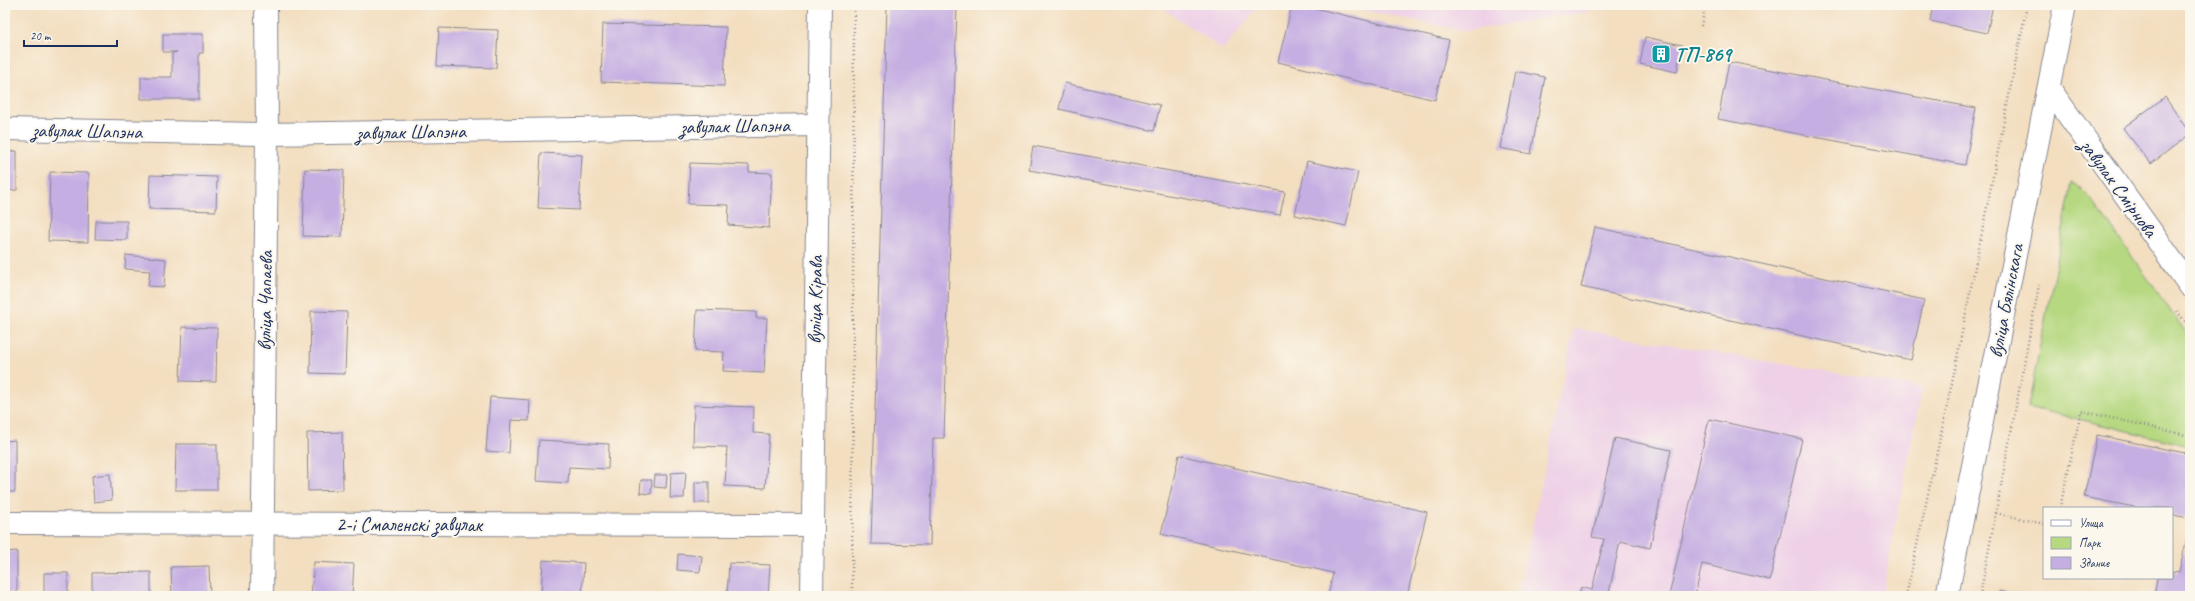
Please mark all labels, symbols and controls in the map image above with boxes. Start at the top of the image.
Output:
scale bar [24,22,117,48]
text: 20 m [30,28,52,44]
place label: ТП-869 [1675,42,1733,67]
building icon: ТП-869 [1650,43,1672,65]
street label: завулак Шапэна [677,113,791,141]
street label: завулак Шапэна [29,117,143,145]
street label: завулак Шапэна [353,119,467,147]
street label: завулак Смірнова [2072,132,2164,244]
street label: вуліца Бялінскага [1983,240,2030,360]
street label: вуліца Чапаева [252,249,278,351]
street label: вуліца Кірава [802,254,828,344]
legend [2043,507,2173,579]
street label: 2-і Смаленскі завулак [336,512,484,538]
text: Улица [2079,515,2104,531]
text: Парк [2079,535,2102,551]
text: Здание [2079,555,2110,571]

